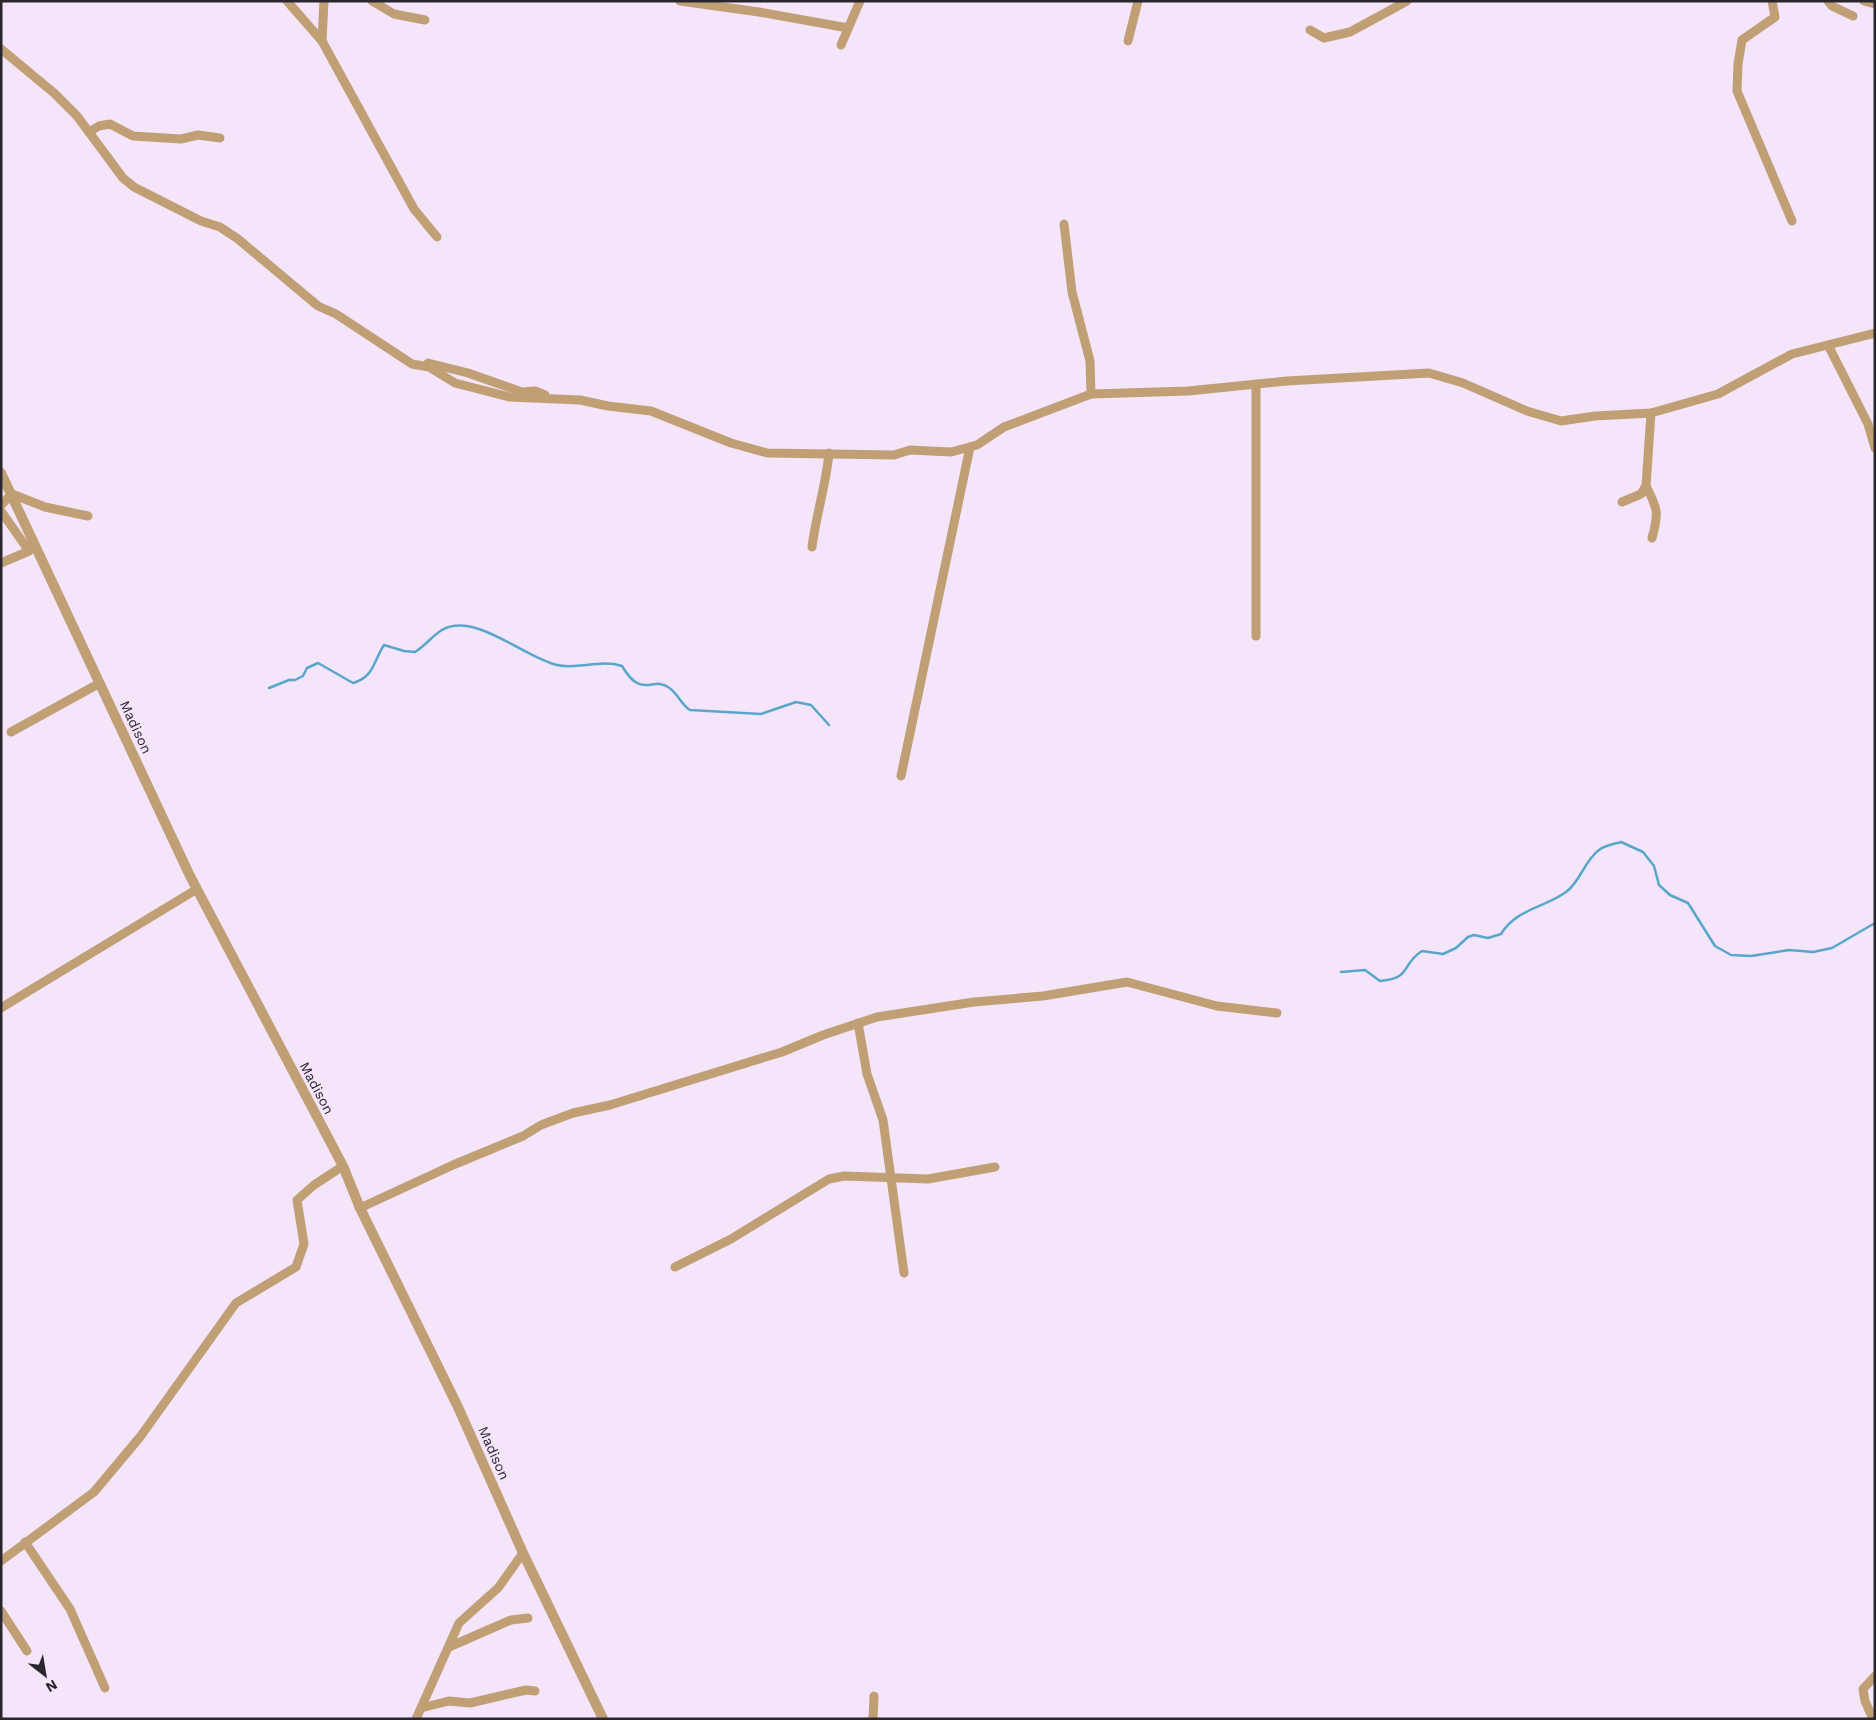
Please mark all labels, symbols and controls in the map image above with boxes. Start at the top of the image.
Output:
street label: Madison [117,698,155,756]
street label: Madison [297,1059,337,1117]
street label: Madison [475,1424,513,1482]
north arrow [20,1650,70,1700]
text: N [43,1677,60,1696]

